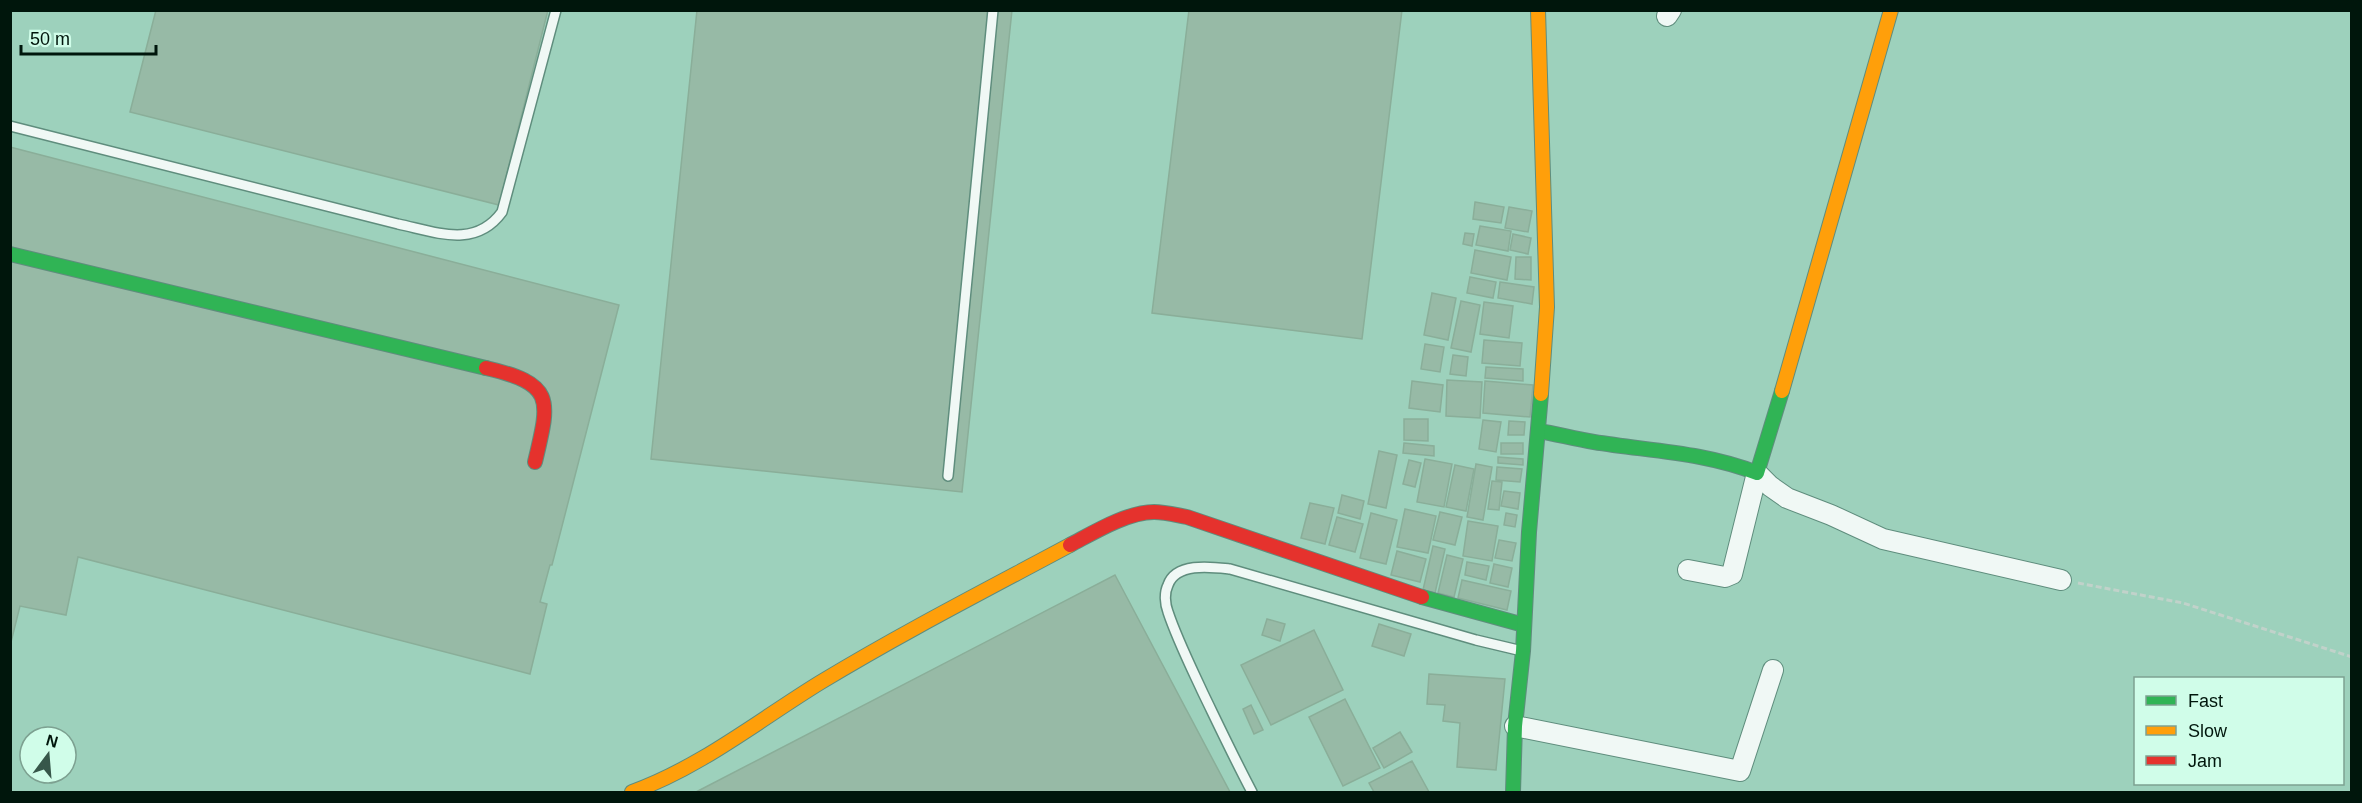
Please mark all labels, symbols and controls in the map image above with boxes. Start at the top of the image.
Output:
scale bar [21,18,156,56]
text: 50 m [30,29,70,49]
legend [2134,677,2344,785]
text: Fast [2188,691,2223,711]
text: Slow [2188,721,2228,741]
north arrow [18,725,78,785]
text: N [44,731,60,751]
text: Jam [2188,751,2222,771]

